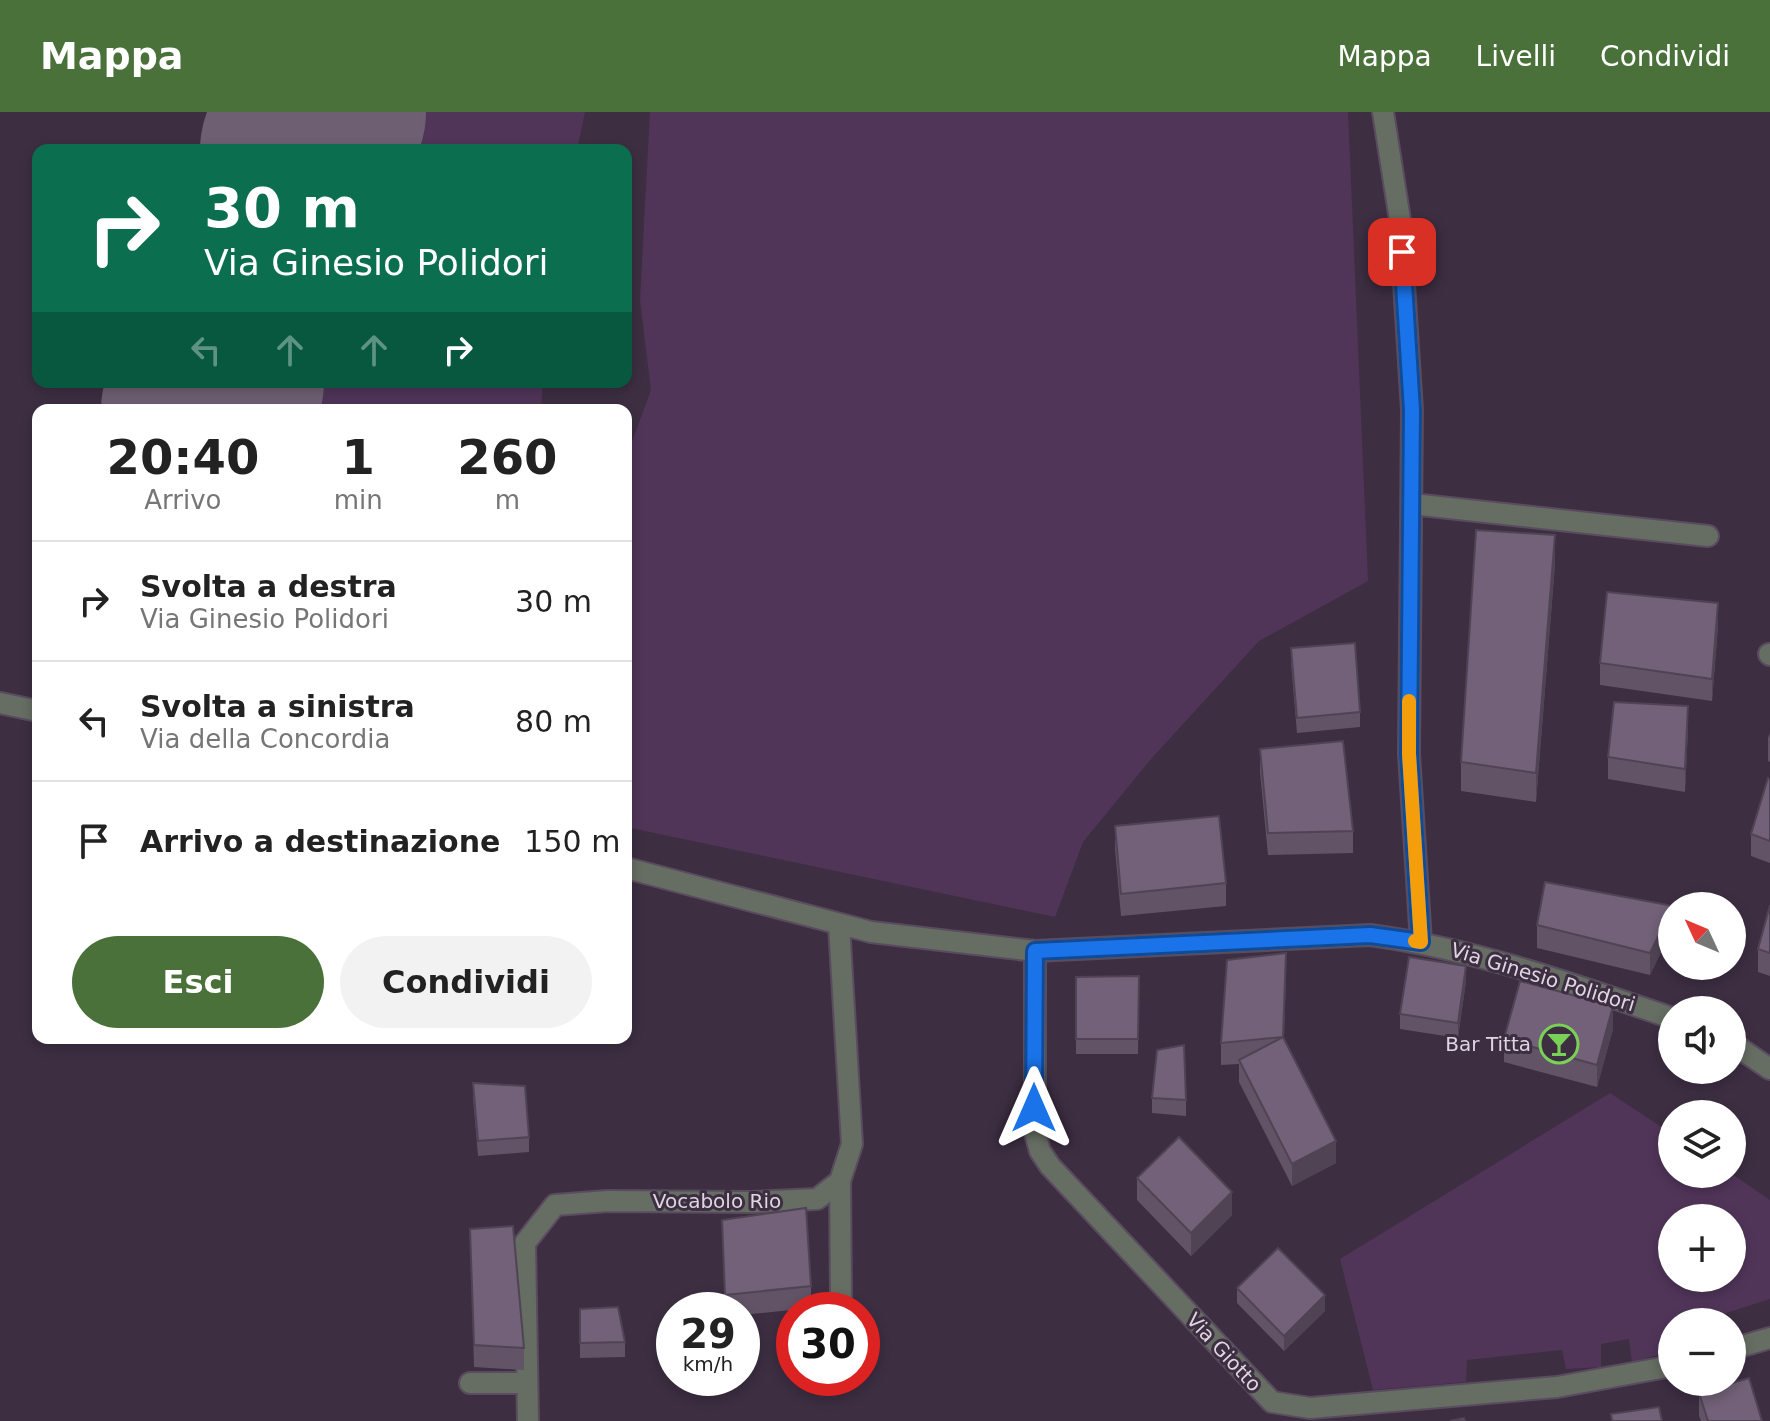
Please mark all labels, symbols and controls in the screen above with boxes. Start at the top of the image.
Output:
text: Mappa [40,34,184,78]
text: Mappa [1338,40,1432,73]
text: Livelli [1476,40,1556,73]
text: Condividi [1600,40,1730,73]
text: 30 m [204,175,360,240]
icon: right [72,176,176,280]
pin [1368,218,1436,286]
icon: arrive [1380,230,1424,274]
text: Via Ginesio Polidori [204,242,549,283]
icon: left [184,328,228,372]
icon: ahead [268,328,312,372]
icon: ahead [352,328,396,372]
icon: right [436,328,480,372]
text: 20:40 [106,429,259,485]
text: 1 [342,429,375,485]
text: 260 [457,429,557,485]
text: Arrivo [144,485,222,515]
text: min [334,485,383,515]
text: m [495,485,520,515]
text: Svolta a destra [140,569,397,604]
icon: right [72,579,116,623]
text: 30 m [515,584,592,619]
text: Via Ginesio Polidori [140,604,389,634]
text: Svolta a sinistra [140,689,415,724]
icon: left [72,699,116,743]
text: 80 m [515,704,592,739]
text: Via della Concordia [140,724,390,754]
icon: arrive [72,819,116,863]
text: Arrivo a destinazione [140,824,500,859]
text: 150 m [524,824,620,859]
north arrow [1658,892,1746,980]
map controls [1658,892,1746,1396]
button: Esci [72,936,324,1028]
button: Condividi [340,936,592,1028]
street label: Via Ginesio Polidori [1448,938,1638,1016]
button: sound [1658,996,1746,1084]
bar icon: Bar Titta [1538,1023,1580,1065]
place label: Bar Titta [1445,1032,1531,1056]
position arrow [992,1066,1076,1150]
button: layers [1658,1100,1746,1188]
street label: Vocabolo Rio [653,1189,781,1213]
button: + [1658,1204,1746,1292]
speed limit sign: 30 [776,1292,880,1396]
street label: Via Giotto [1182,1308,1266,1396]
button: − [1658,1308,1746,1396]
text: 29 [680,1311,736,1357]
text: km/h [683,1352,733,1376]

